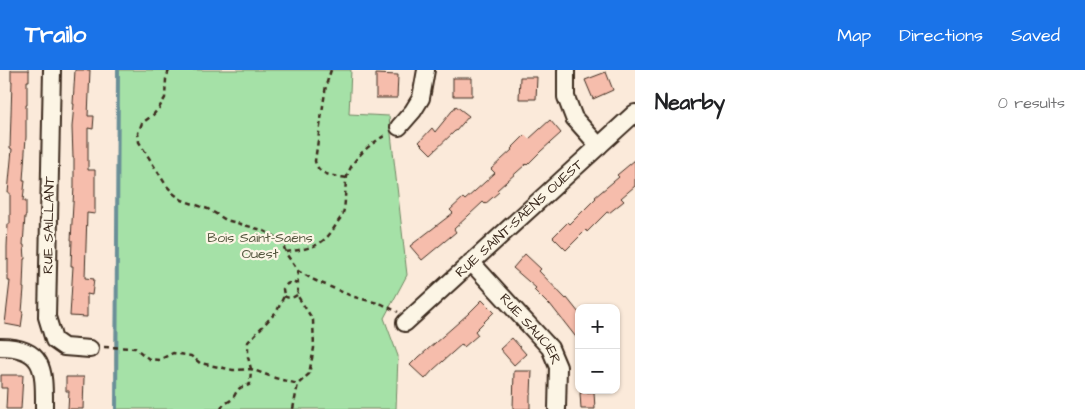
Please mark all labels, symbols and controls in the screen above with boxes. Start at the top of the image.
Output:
text: Trailo [25,18,86,52]
text: Map [837,23,871,48]
text: Directions [899,23,983,48]
text: Saved [1011,23,1060,48]
text: Nearby [655,88,725,117]
text: 0 results [998,92,1065,114]
street label: RUE SAINT-SAËNS OUEST [451,155,588,282]
street label: RUE SAILLANT [38,176,60,274]
park label: Bois Saint-Saëns Ouest [207,228,313,264]
street label: RUE SAUCIER [495,289,566,368]
map controls [575,304,620,394]
button: + [575,304,620,349]
button: − [575,349,620,394]

